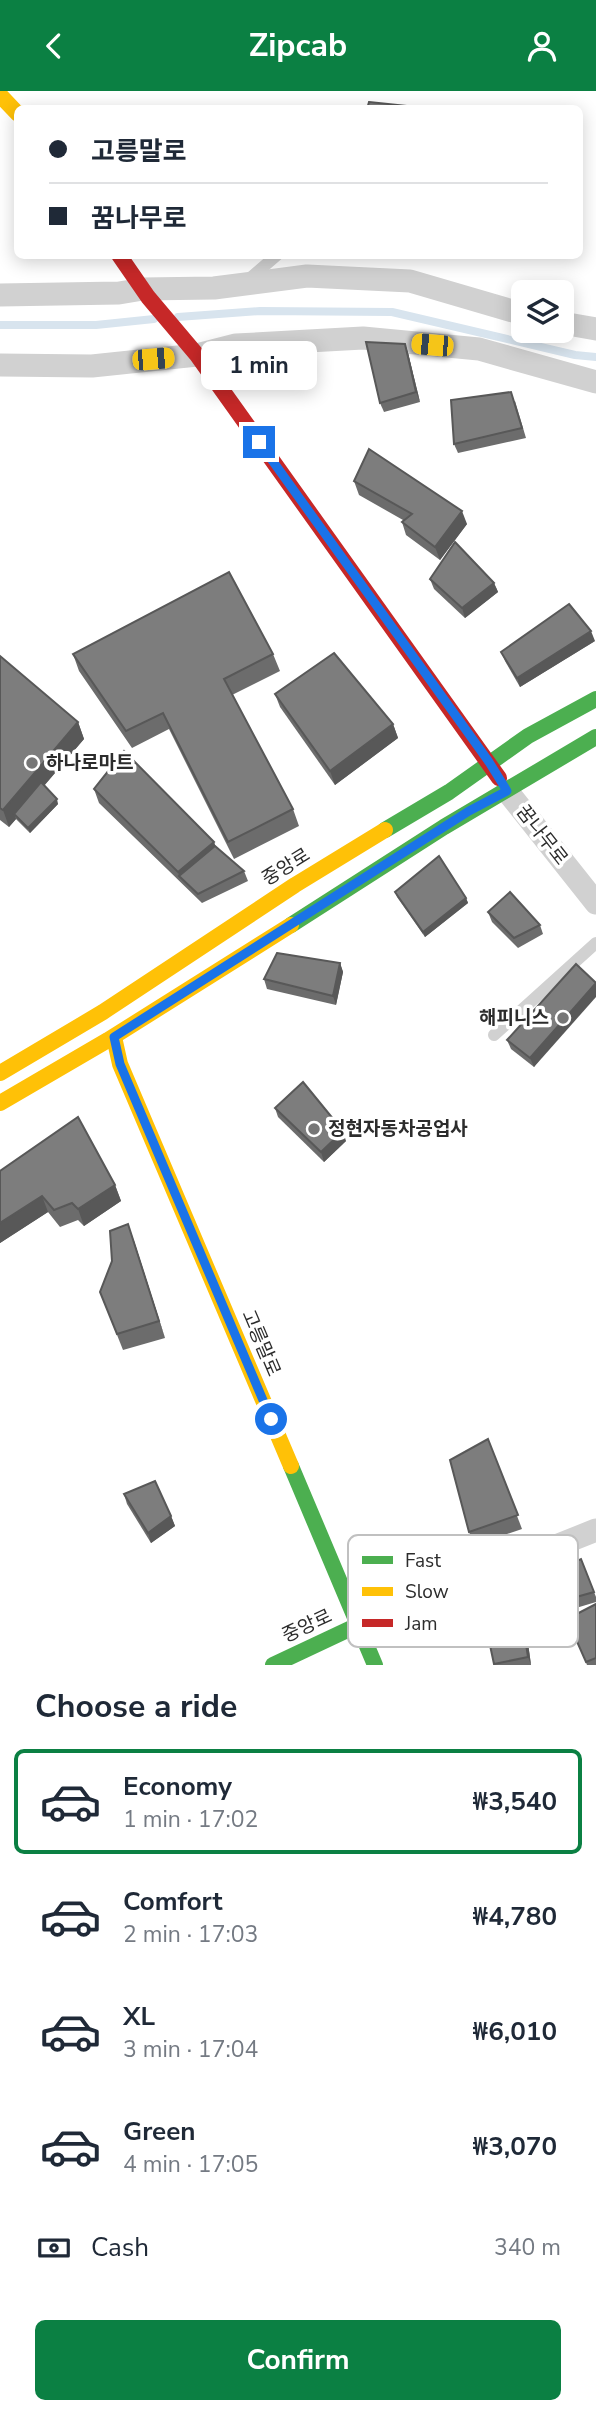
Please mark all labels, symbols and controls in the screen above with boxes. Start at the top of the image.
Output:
text: Zipcab [249,24,347,67]
icon: back [35,27,73,65]
icon: person [523,27,561,65]
text: 고릉말로 [91,134,187,169]
text: 꿈나무로 [91,201,187,236]
map controls [511,280,574,343]
button: layers [511,280,574,343]
car [411,333,454,357]
callout: 1 min [201,341,317,389]
car [132,347,175,371]
text: 1 min [229,350,289,381]
route end [243,426,275,458]
place label: 하나로마트 [46,750,133,776]
marker: 하나로마트 [24,755,40,771]
street label: 꿈나무로 [510,799,574,871]
street label: 중앙로 [257,842,315,892]
place label: 해피니스 [479,1005,549,1031]
marker: 해피니스 [555,1010,571,1026]
place label: 정현자동차공업사 [328,1116,468,1142]
marker: 정현자동차공업사 [306,1121,322,1137]
street label: 고릉말로 [235,1306,287,1380]
route start [255,1403,287,1435]
legend [348,1535,578,1647]
text: Fast [405,1548,441,1574]
text: Slow [405,1579,449,1605]
street label: 중앙로 [278,1603,336,1649]
text: Jam [404,1611,438,1637]
text: Choose a ride [35,1685,237,1728]
text: Economy [123,1769,232,1804]
icon: car [39,1770,102,1833]
text: ₩3,540 [473,1784,557,1819]
text: 1 min · 17:02 [123,1804,258,1835]
text: Comfort [123,1884,223,1919]
icon: car [39,1885,102,1948]
text: ₩4,780 [473,1899,557,1934]
text: 2 min · 17:03 [123,1919,258,1950]
text: XL [123,1999,155,2034]
icon: car [39,2000,102,2063]
text: ₩6,010 [473,2014,557,2049]
text: 3 min · 17:04 [123,2034,258,2065]
text: Green [123,2114,196,2149]
icon: car [39,2115,102,2178]
text: ₩3,070 [473,2129,557,2164]
text: 4 min · 17:05 [123,2149,258,2180]
icon: cash [35,2229,73,2267]
text: Cash [91,2230,149,2265]
text: 340 m [494,2232,561,2263]
button: Confirm [35,2320,561,2400]

